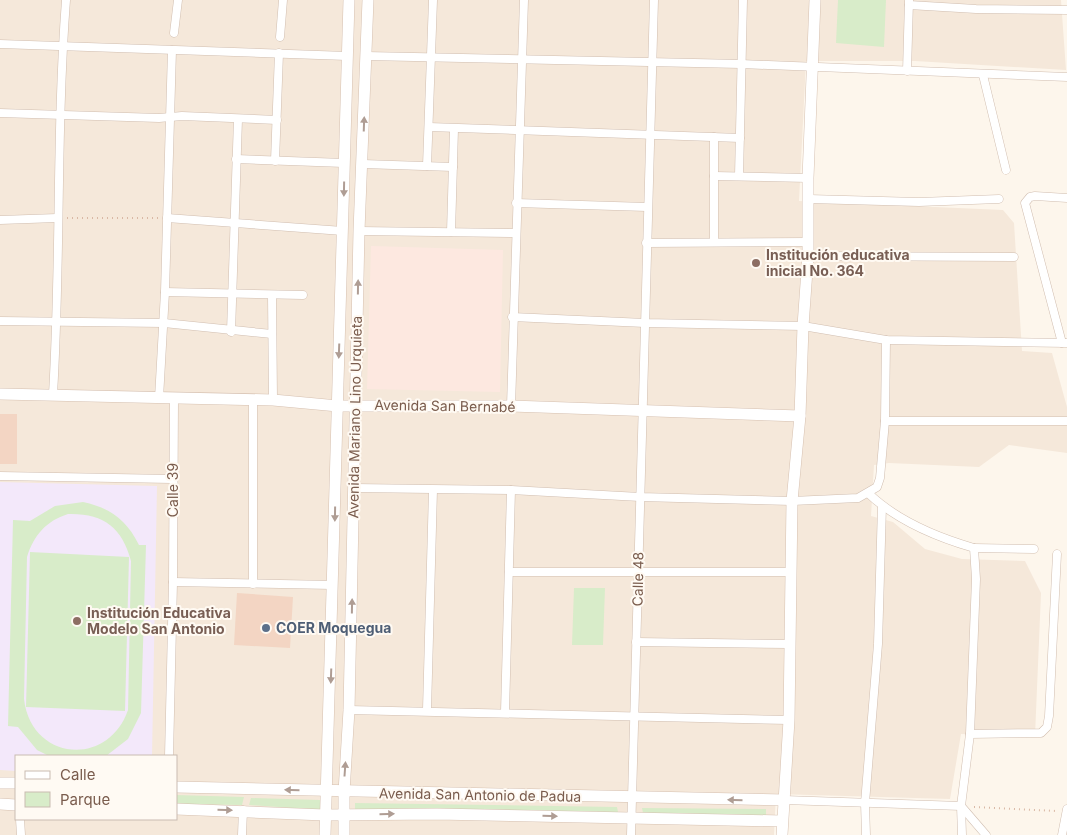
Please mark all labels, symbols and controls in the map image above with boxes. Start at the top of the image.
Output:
one-way arrow [360,116,368,132]
one-way arrow [340,181,348,197]
place label: Institución educativa inicial No. 364 [766,246,910,279]
marker: Institución educativa inicial No. 364 [750,257,762,269]
one-way arrow [354,278,362,294]
street label: Avenida Mariano Lino Urquieta [344,316,365,518]
one-way arrow [335,343,343,359]
street label: Avenida San Bernabé [374,396,516,415]
street label: Calle 39 [164,463,181,517]
one-way arrow [331,506,339,522]
street label: Calle 48 [629,552,646,606]
one-way arrow [348,598,356,614]
place label: Institución Educativa Modelo San Antonio [87,604,231,637]
marker: Institución Educativa Modelo San Antonio [71,615,83,627]
place label: COER Moquegua [276,619,391,636]
marker: COER Moquegua [260,622,272,634]
one-way arrow [326,668,334,684]
legend [15,755,178,820]
one-way arrow [342,761,350,777]
text: Calle [60,765,95,784]
street label: Avenida San Antonio de Padua [379,784,581,805]
one-way arrow [284,786,300,794]
text: Parque [60,790,110,809]
one-way arrow [727,795,743,803]
one-way arrow [217,806,233,814]
one-way arrow [380,810,396,818]
one-way arrow [542,812,558,820]

